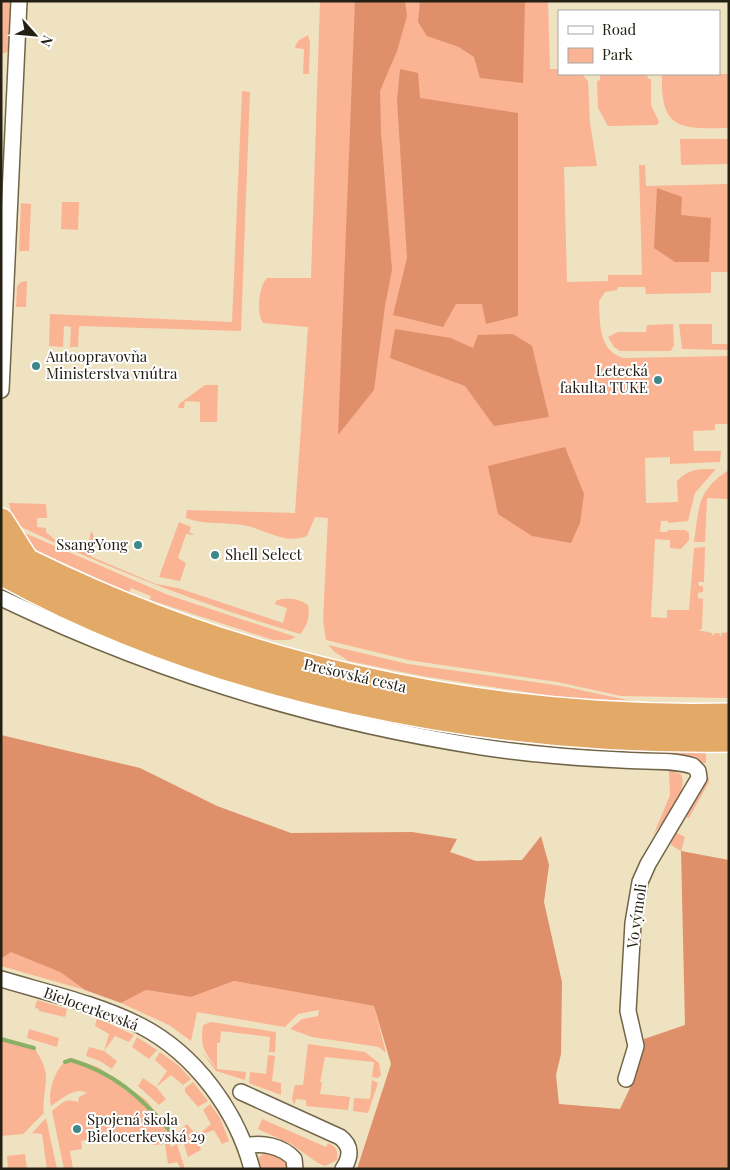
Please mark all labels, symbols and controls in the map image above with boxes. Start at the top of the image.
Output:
north arrow [10,10,60,60]
legend [558,10,720,75]
text: Road [602,19,636,39]
text: N [36,32,58,50]
text: Park [602,44,634,64]
place label: Autoopravovňa Ministerstva vnútra [45,346,178,383]
marker: Autoopravovňa Ministerstva vnútra [30,360,42,372]
place label: Letecká fakulta TUKE [560,360,649,397]
marker: Letecká fakulta TUKE [652,374,664,386]
place label: SsangYong [56,534,128,554]
marker: SsangYong [132,539,144,551]
place label: Shell Select [225,544,303,564]
marker: Shell Select [209,549,221,561]
street label: Prešovská cesta [302,653,409,697]
street label: Vo výmoli [621,882,651,950]
street label: Bielocerkevská [41,982,142,1035]
place label: Spojená škola Bielocerkevská 29 [87,1109,205,1146]
marker: Spojená škola Bielocerkevská 29 [71,1123,83,1135]

